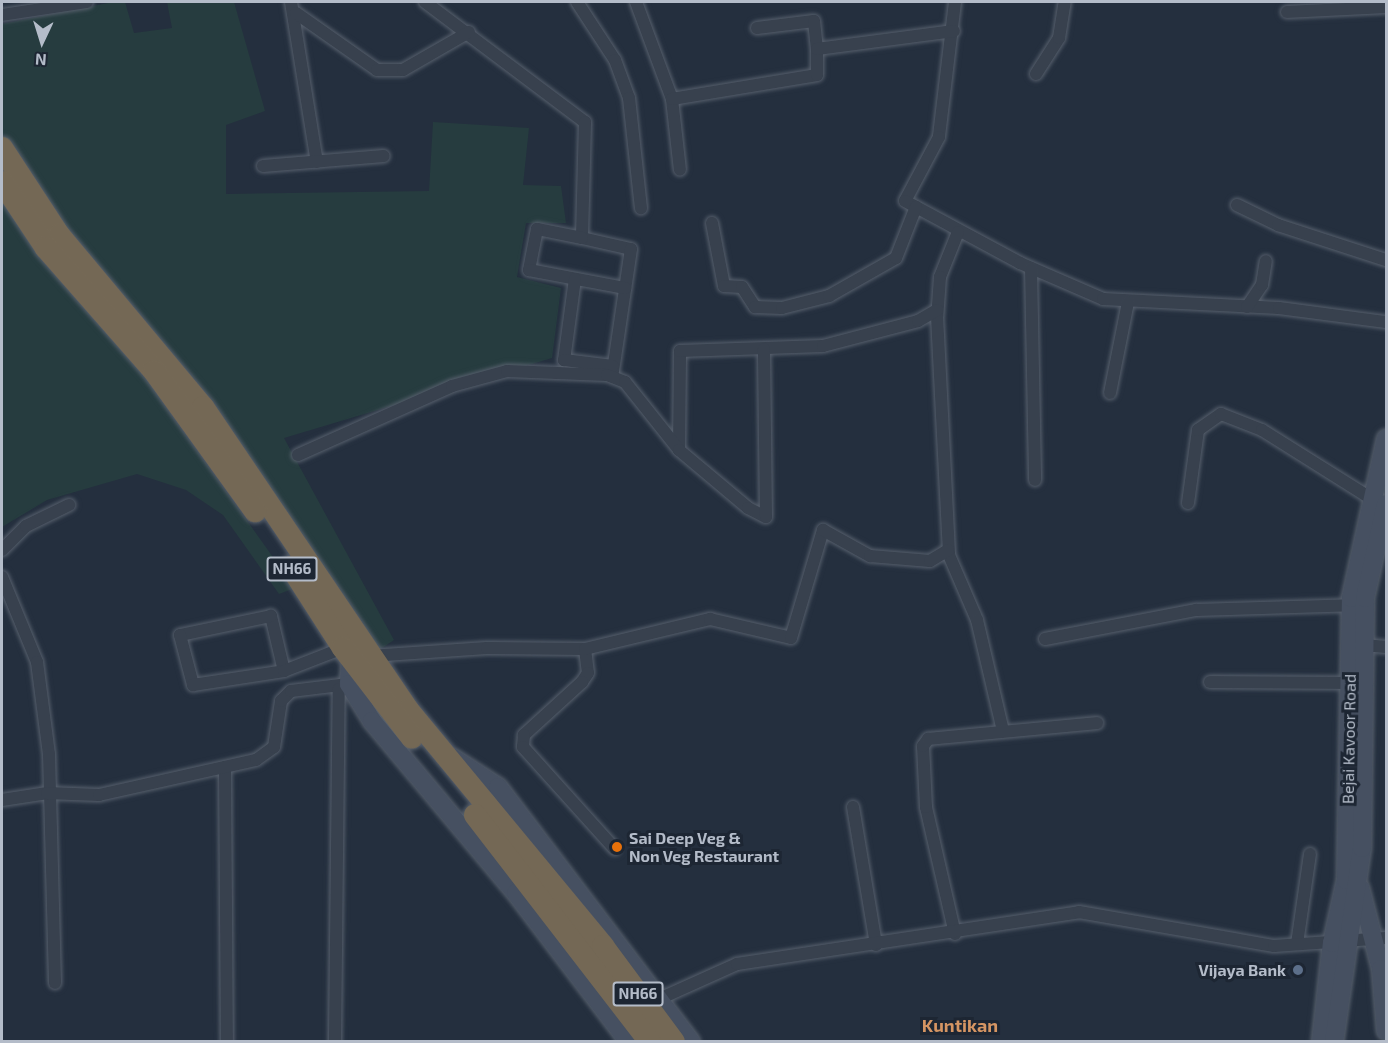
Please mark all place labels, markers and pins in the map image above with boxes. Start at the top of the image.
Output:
place label: Sai Deep Veg & Non Veg Restaurant [629,828,780,866]
marker: Sai Deep Veg & Non Veg Restaurant [610,840,624,854]
place label: Vijaya Bank [1198,960,1286,980]
marker: Vijaya Bank [1291,963,1305,977]

